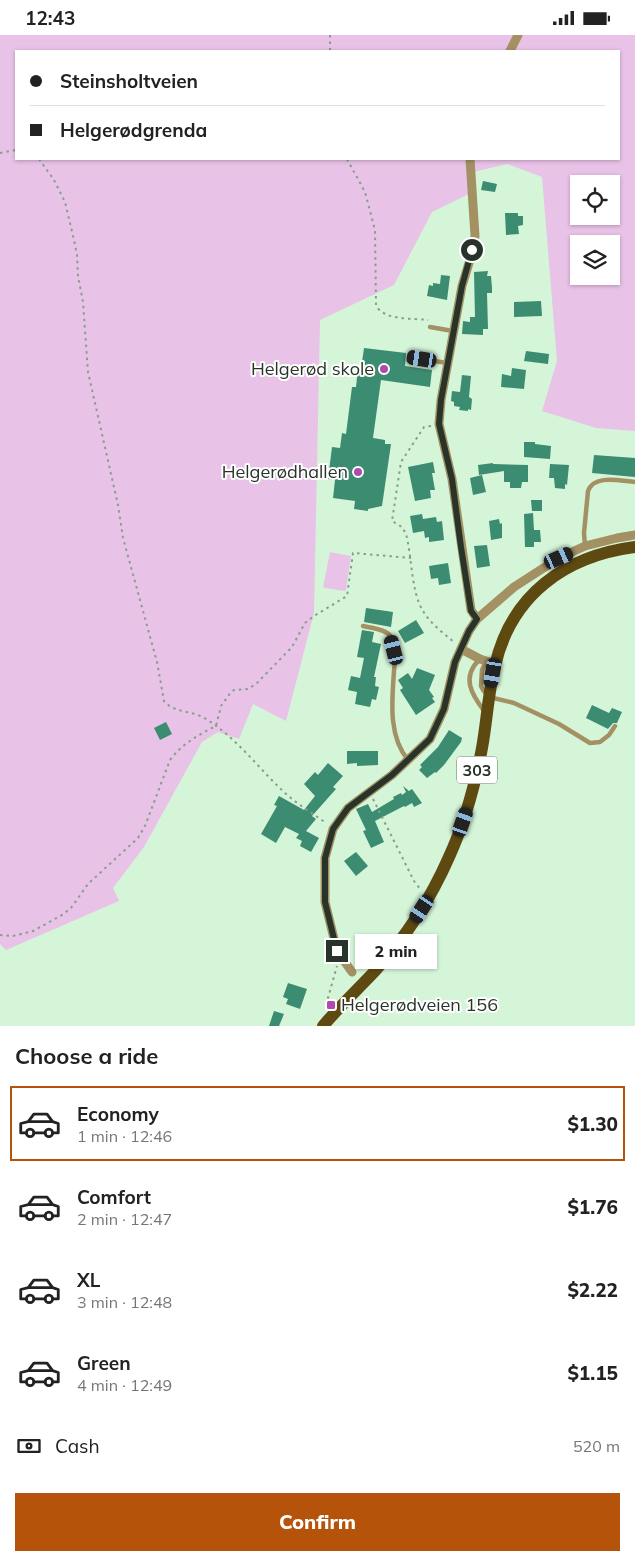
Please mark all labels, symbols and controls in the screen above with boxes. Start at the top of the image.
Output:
text: 12:43 [25,6,75,30]
text: Steinsholtveien [60,69,198,93]
text: Helgerødgrenda [60,118,207,142]
map controls [570,175,620,285]
button: locate [570,175,620,225]
button: layers [570,235,620,285]
route start [461,239,483,261]
car [406,349,437,369]
place label: Helgerød skole [251,357,374,380]
marker: Helgerød skole [378,363,390,375]
place label: Helgerødhallen [222,460,348,483]
marker: Helgerødhallen [352,466,364,478]
car [542,545,575,571]
car [383,634,404,666]
car [483,657,502,689]
road number: 303 [457,757,497,783]
car [451,805,474,839]
car [407,892,436,926]
callout: 2 min [354,933,437,969]
route end [326,940,348,962]
text: 2 min [375,941,417,961]
place label: Helgerødveien 156 [341,993,498,1016]
marker: Helgerødveien 156 [325,999,337,1011]
text: Choose a ride [15,1042,158,1070]
icon: car [17,1101,62,1146]
text: Economy [77,1102,159,1126]
text: $1.30 [567,1112,618,1136]
text: 1 min · 12:46 [77,1126,172,1146]
icon: car [17,1184,62,1229]
text: Comfort [77,1185,151,1209]
text: $1.76 [567,1195,618,1219]
text: 2 min · 12:47 [77,1209,172,1229]
icon: car [17,1267,62,1312]
text: XL [77,1268,100,1292]
text: $2.22 [567,1278,618,1302]
text: 3 min · 12:48 [77,1292,172,1312]
icon: car [17,1350,62,1395]
text: Green [77,1351,131,1375]
text: $1.15 [567,1361,618,1385]
text: 4 min · 12:49 [77,1375,172,1395]
icon: cash [15,1432,43,1460]
text: Cash [55,1434,100,1458]
text: 520 m [573,1436,620,1456]
button: Confirm [15,1493,620,1551]

